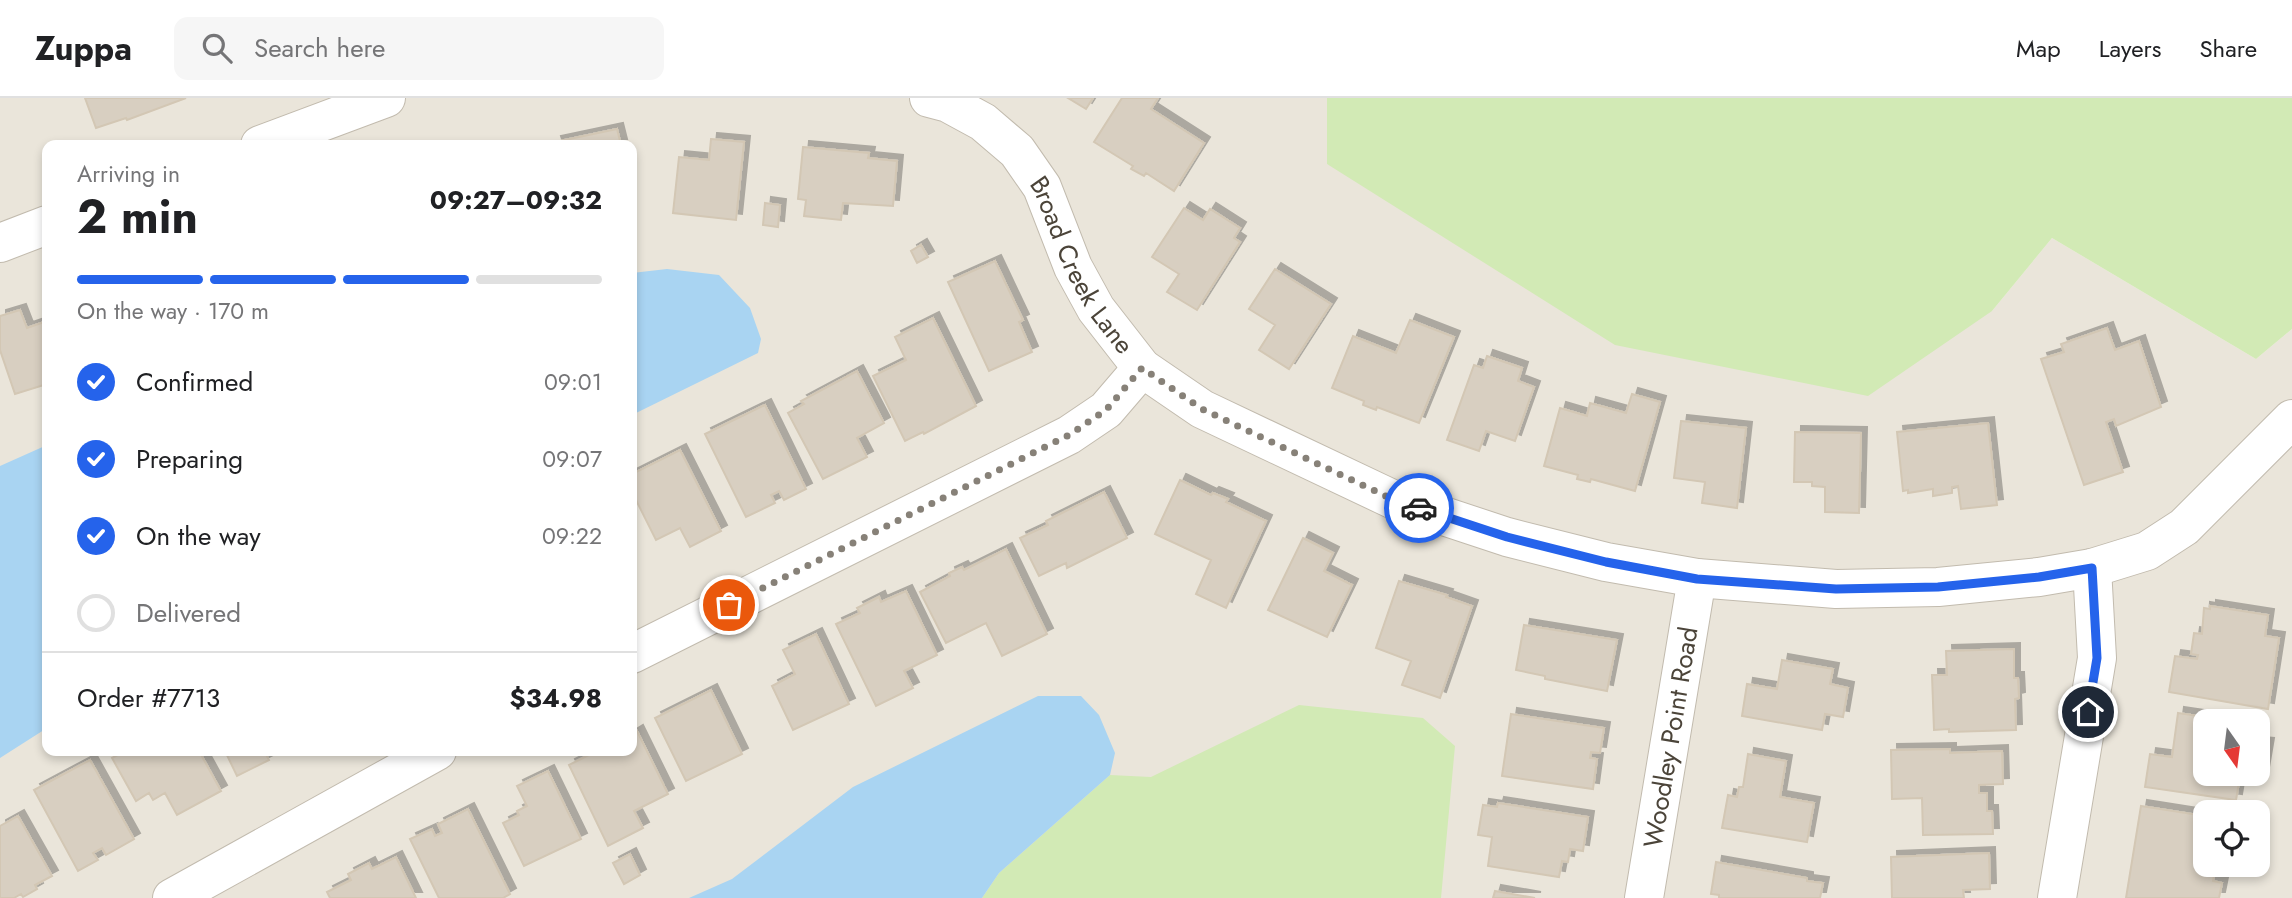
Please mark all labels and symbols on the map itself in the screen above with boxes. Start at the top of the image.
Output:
street label: Broad Creek Lane [1021,168,1143,362]
courier [1384,473,1454,543]
pin [699,575,759,635]
street label: Woodley Point Road [1634,624,1708,851]
pin [2058,682,2118,742]
north arrow [2193,709,2270,786]

